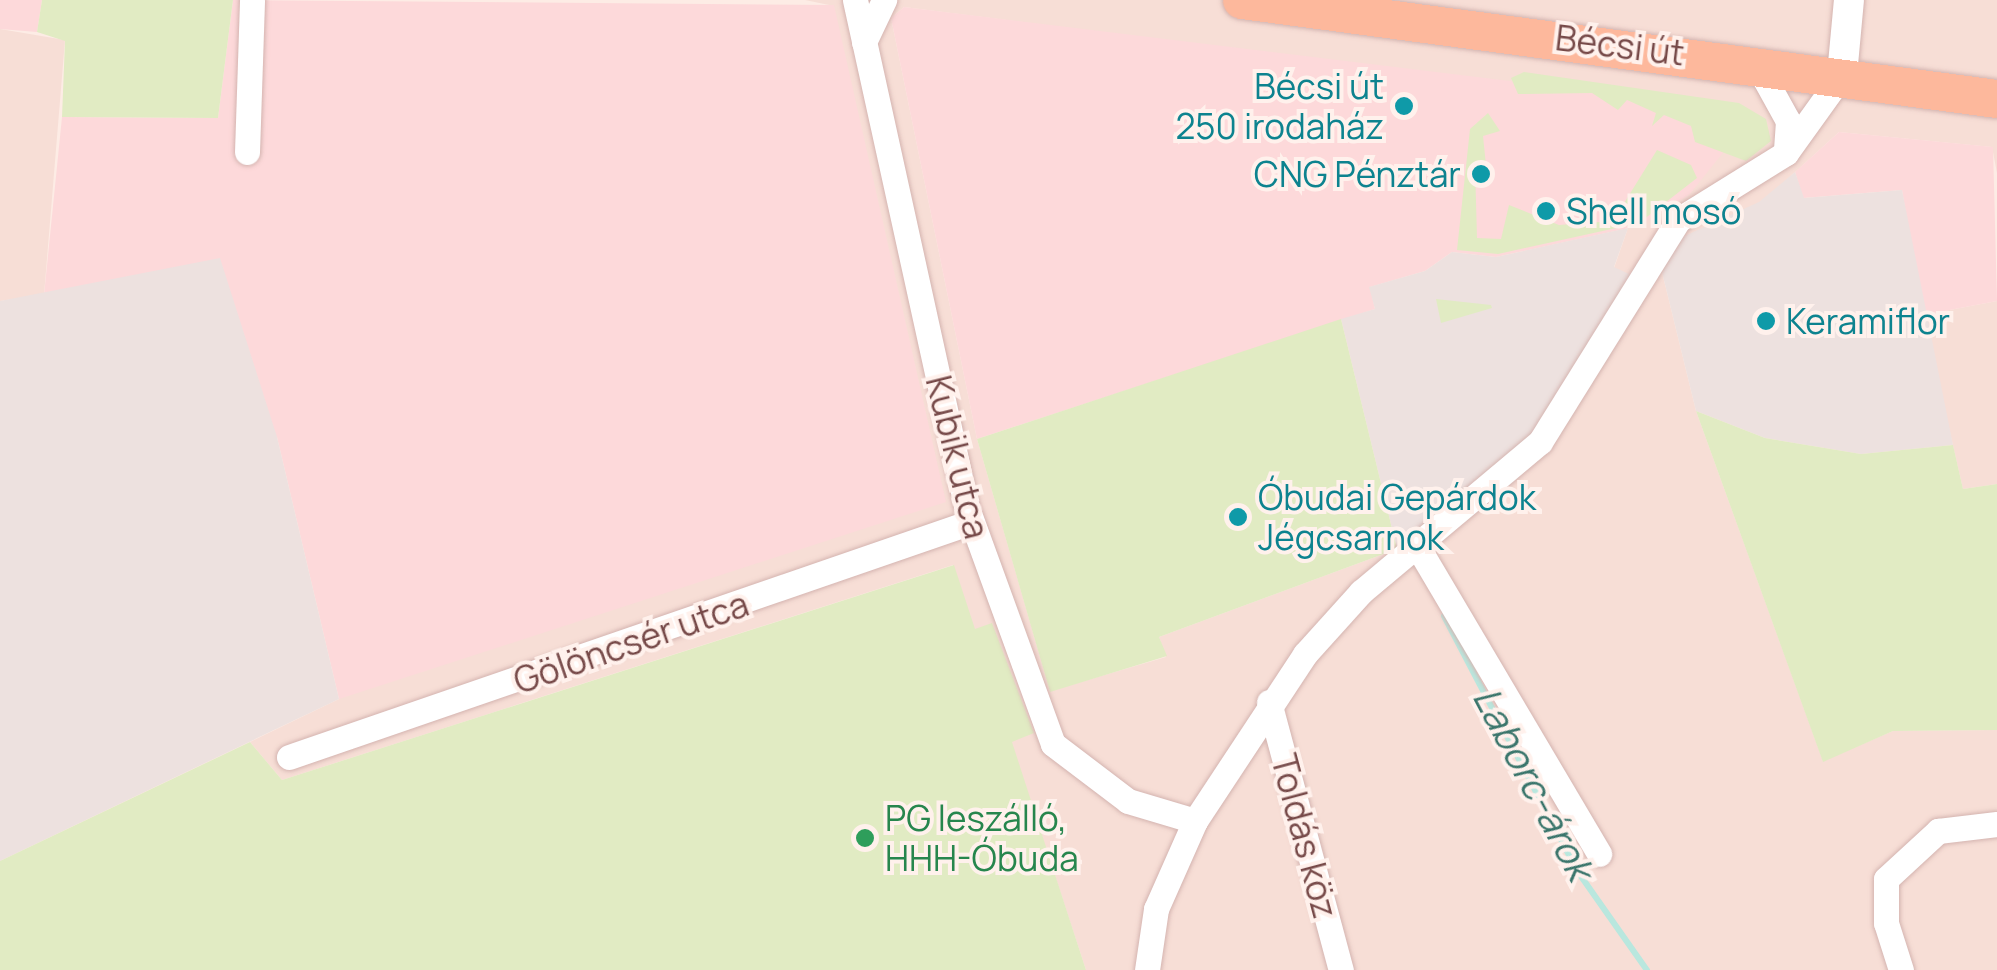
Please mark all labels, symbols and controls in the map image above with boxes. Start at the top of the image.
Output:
street label: Bécsi út [1553,16,1687,74]
place label: Bécsi út 250 irodaház [1175,65,1384,147]
marker: Bécsi út 250 irodaház [1393,95,1415,117]
place label: CNG Pénztár [1254,153,1461,195]
marker: CNG Pénztár [1470,163,1492,185]
place label: Shell mosó [1566,190,1741,232]
marker: Shell mosó [1535,200,1557,222]
place label: Keramiflor [1786,300,1950,342]
marker: Keramiflor [1755,310,1777,332]
street label: Kubik utca [917,371,999,543]
place label: Óbudai Gepárdok Jégcsarnok [1258,476,1536,558]
marker: Óbudai Gepárdok Jégcsarnok [1227,506,1249,528]
street label: Gölöncsér utca [508,582,754,702]
water label: Laborc-árok [1464,679,1604,887]
street label: Toldás köz [1263,749,1347,923]
place label: PG leszálló, HHH-Óbuda [885,797,1079,879]
marker: PG leszálló, HHH-Óbuda [854,827,876,849]

